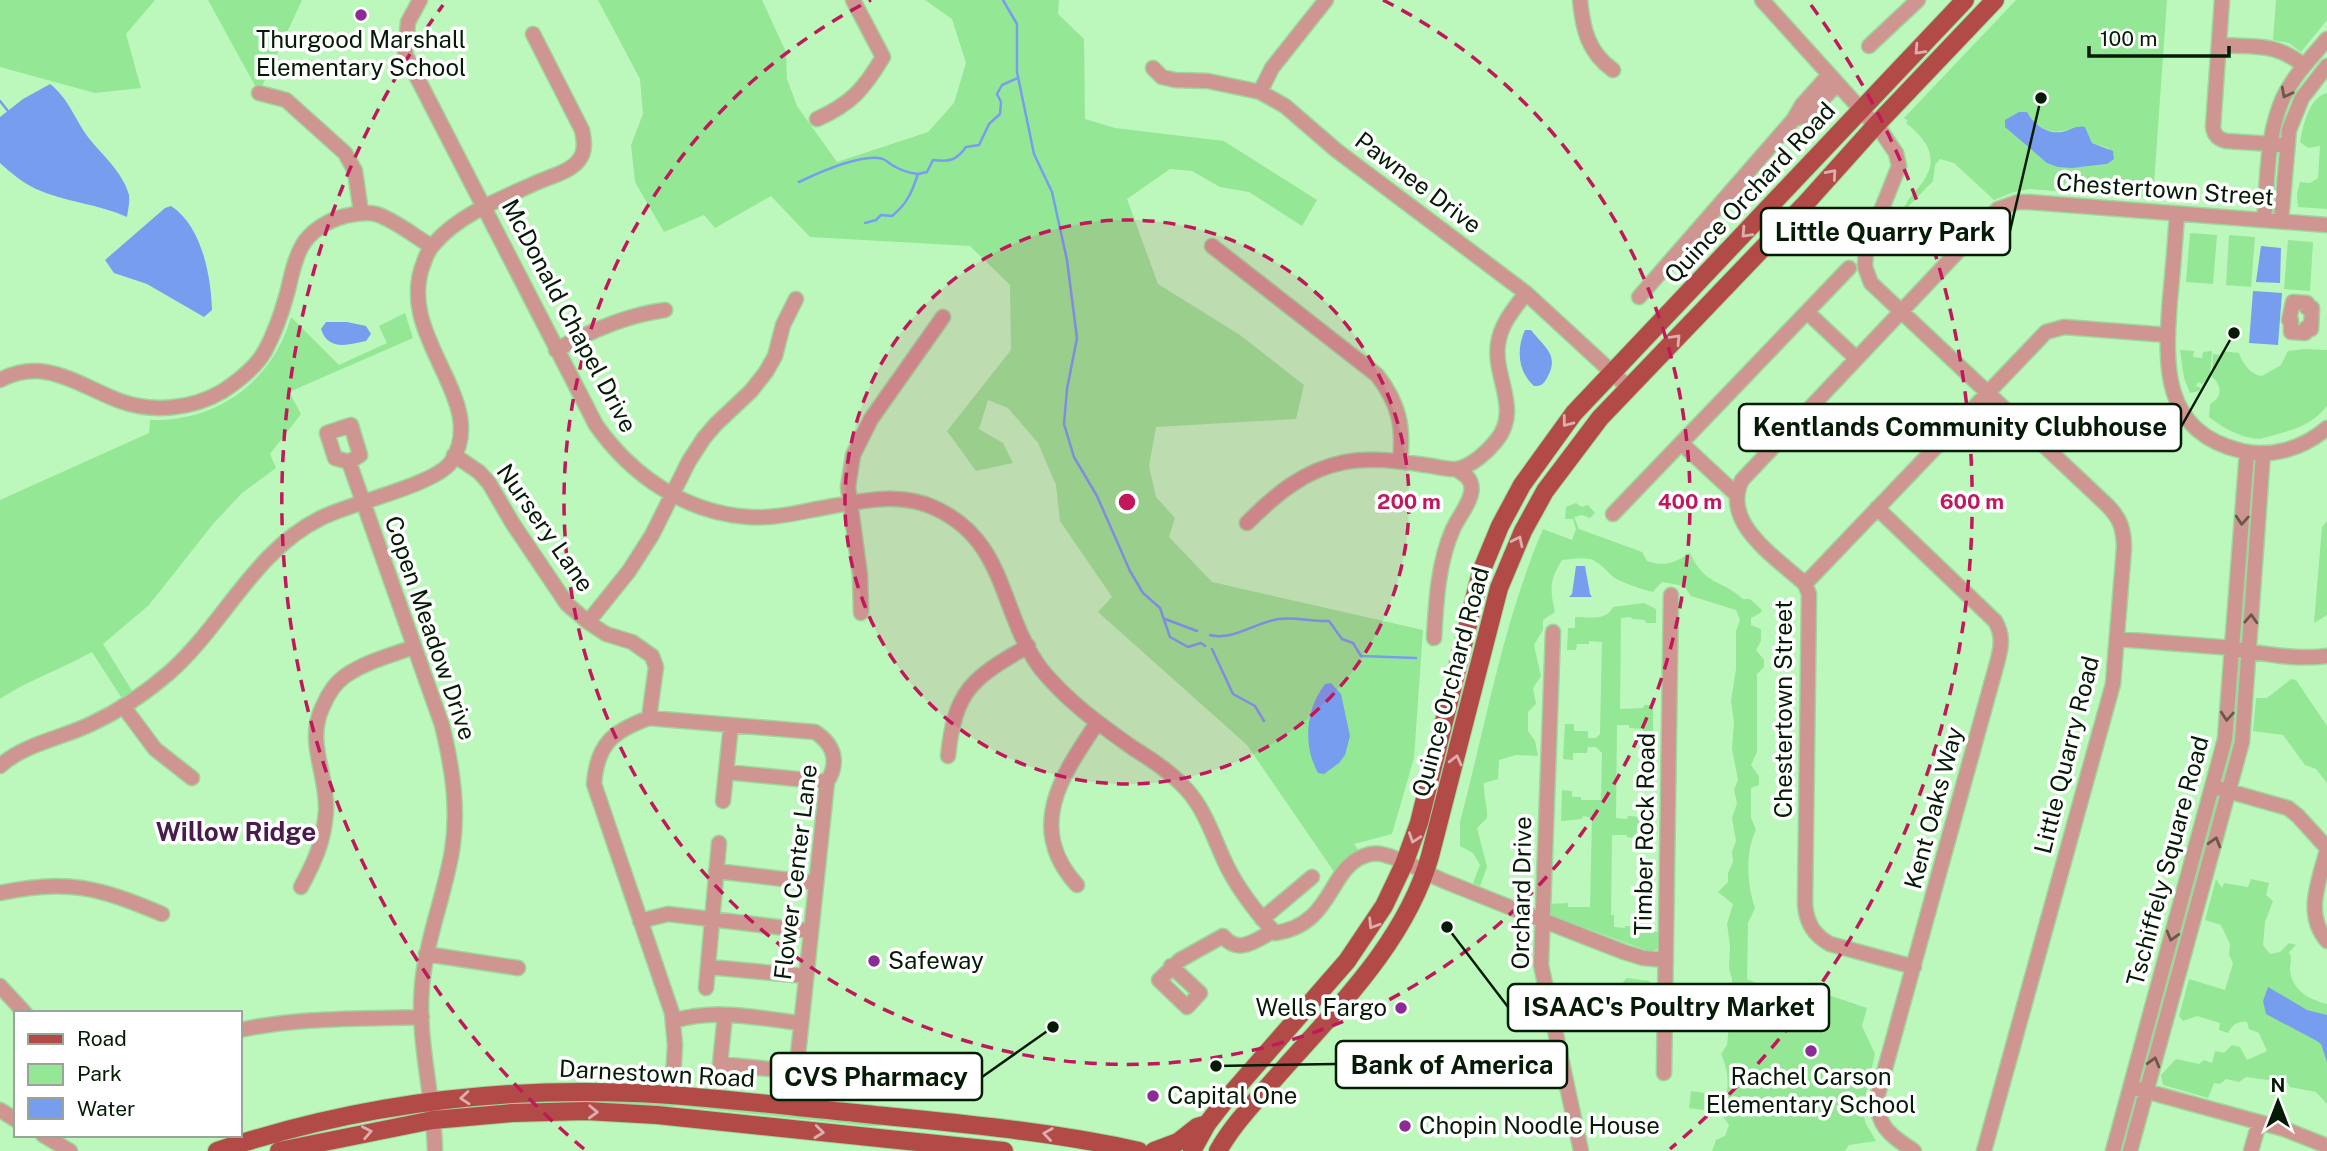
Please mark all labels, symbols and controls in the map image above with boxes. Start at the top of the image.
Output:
marker: Thurgood Marshall Elementary School [353,7,369,23]
scale bar [2089,14,2229,58]
place label: Thurgood Marshall Elementary School [256,25,466,81]
text: 100 m [2100,26,2157,51]
one-way arrow [1914,42,1927,55]
one-way arrow [2281,86,2295,99]
street label: Quince Orchard Road [1658,96,1840,289]
street label: Pawnee Drive [1350,126,1487,239]
street label: Chestertown Street [2055,167,2275,211]
one-way arrow [1824,169,1836,182]
street label: McDonald Chapel Drive [496,194,643,437]
callout: Little Quarry Park [1761,208,2010,255]
text: Little Quarry Park [1775,216,1995,247]
one-way arrow [1741,225,1754,238]
one-way arrow [1667,334,1680,347]
callout: Kentlands Community Clubhouse [1739,404,2181,451]
text: Kentlands Community Clubhouse [1753,411,2167,442]
one-way arrow [1562,415,1575,427]
street label: Nursery Lane [491,458,600,597]
text: 200 m [1377,489,1441,514]
text: 400 m [1658,489,1722,514]
text: 600 m [1940,489,2004,514]
centre of rings [1115,490,1139,514]
street label: Copen Meadow Drive [379,512,482,743]
one-way arrow [2235,515,2250,526]
one-way arrow [1510,536,1524,548]
street label: Quince Orchard Road [1406,564,1494,800]
street label: Chestertown Street [1769,600,1797,818]
one-way arrow [2243,613,2258,624]
street label: Little Quarry Road [2028,653,2104,857]
one-way arrow [2220,710,2235,721]
street label: Kent Oaks Way [1898,724,1968,892]
street label: Timber Rock Road [1628,732,1660,936]
street label: Tschiffely Square Road [2120,733,2214,989]
one-way arrow [1448,754,1462,766]
street label: Flower Center Lane [768,762,822,981]
district label: Willow Ridge [156,816,316,847]
street label: Orchard Drive [1506,816,1536,970]
one-way arrow [1408,832,1422,844]
one-way arrow [2207,837,2222,849]
one-way arrow [1368,917,1381,930]
one-way arrow [2166,930,2180,942]
place label: Safeway [888,946,984,974]
marker: Safeway [866,953,882,969]
callout: ISAAC's Poultry Market [1508,984,1829,1031]
text: ISAAC's Poultry Market [1523,991,1815,1022]
place label: Wells Fargo [1255,993,1387,1021]
marker: Wells Fargo [1393,1000,1409,1016]
legend [14,1011,242,1137]
text: Road [77,1026,127,1051]
callout: Bank of America [1336,1041,1567,1088]
marker: Rachel Carson Elementary School [1803,1043,1819,1059]
text: Bank of America [1350,1049,1554,1080]
callout: CVS Pharmacy [771,1053,982,1100]
street label: Darnestown Road [558,1054,756,1092]
one-way arrow [2146,1056,2161,1068]
text: Park [77,1061,122,1086]
text: CVS Pharmacy [784,1061,968,1092]
place label: Rachel Carson Elementary School [1706,1062,1916,1118]
north arrow [2243,1067,2313,1137]
text: N [2271,1074,2285,1096]
place label: Capital One [1167,1081,1297,1109]
marker: Capital One [1145,1088,1161,1104]
one-way arrow [459,1090,470,1105]
text: Water [77,1096,135,1121]
one-way arrow [588,1104,599,1119]
place label: Chopin Noodle House [1419,1111,1660,1139]
marker: Chopin Noodle House [1397,1118,1413,1134]
one-way arrow [814,1124,825,1139]
one-way arrow [361,1125,373,1140]
one-way arrow [1042,1126,1054,1141]

